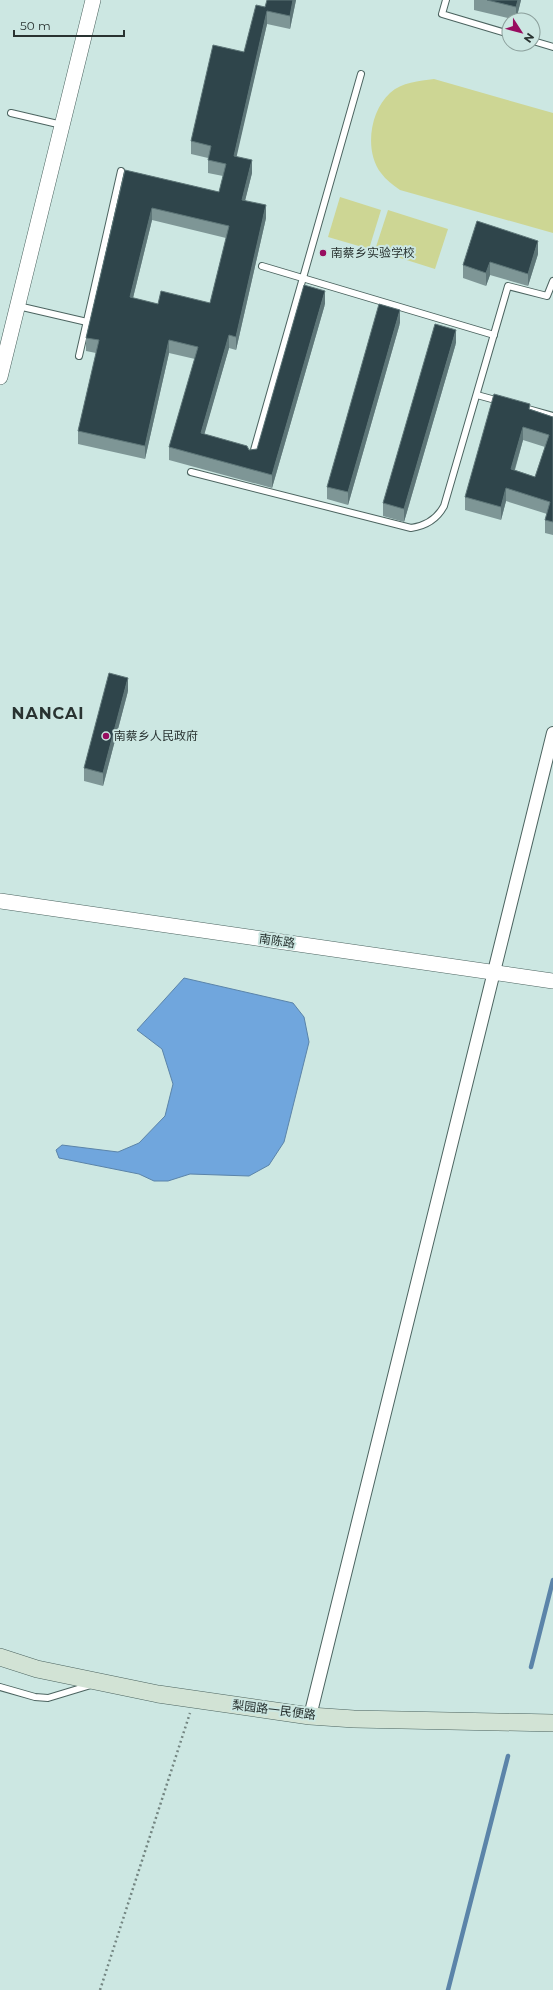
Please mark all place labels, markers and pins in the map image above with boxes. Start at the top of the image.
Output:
place label: 南蔡乡实验学校 [331,245,415,260]
marker: 南蔡乡实验学校 [318,248,328,258]
place label: 南蔡乡人民政府 [114,728,198,743]
marker: 南蔡乡人民政府 [101,731,111,741]

